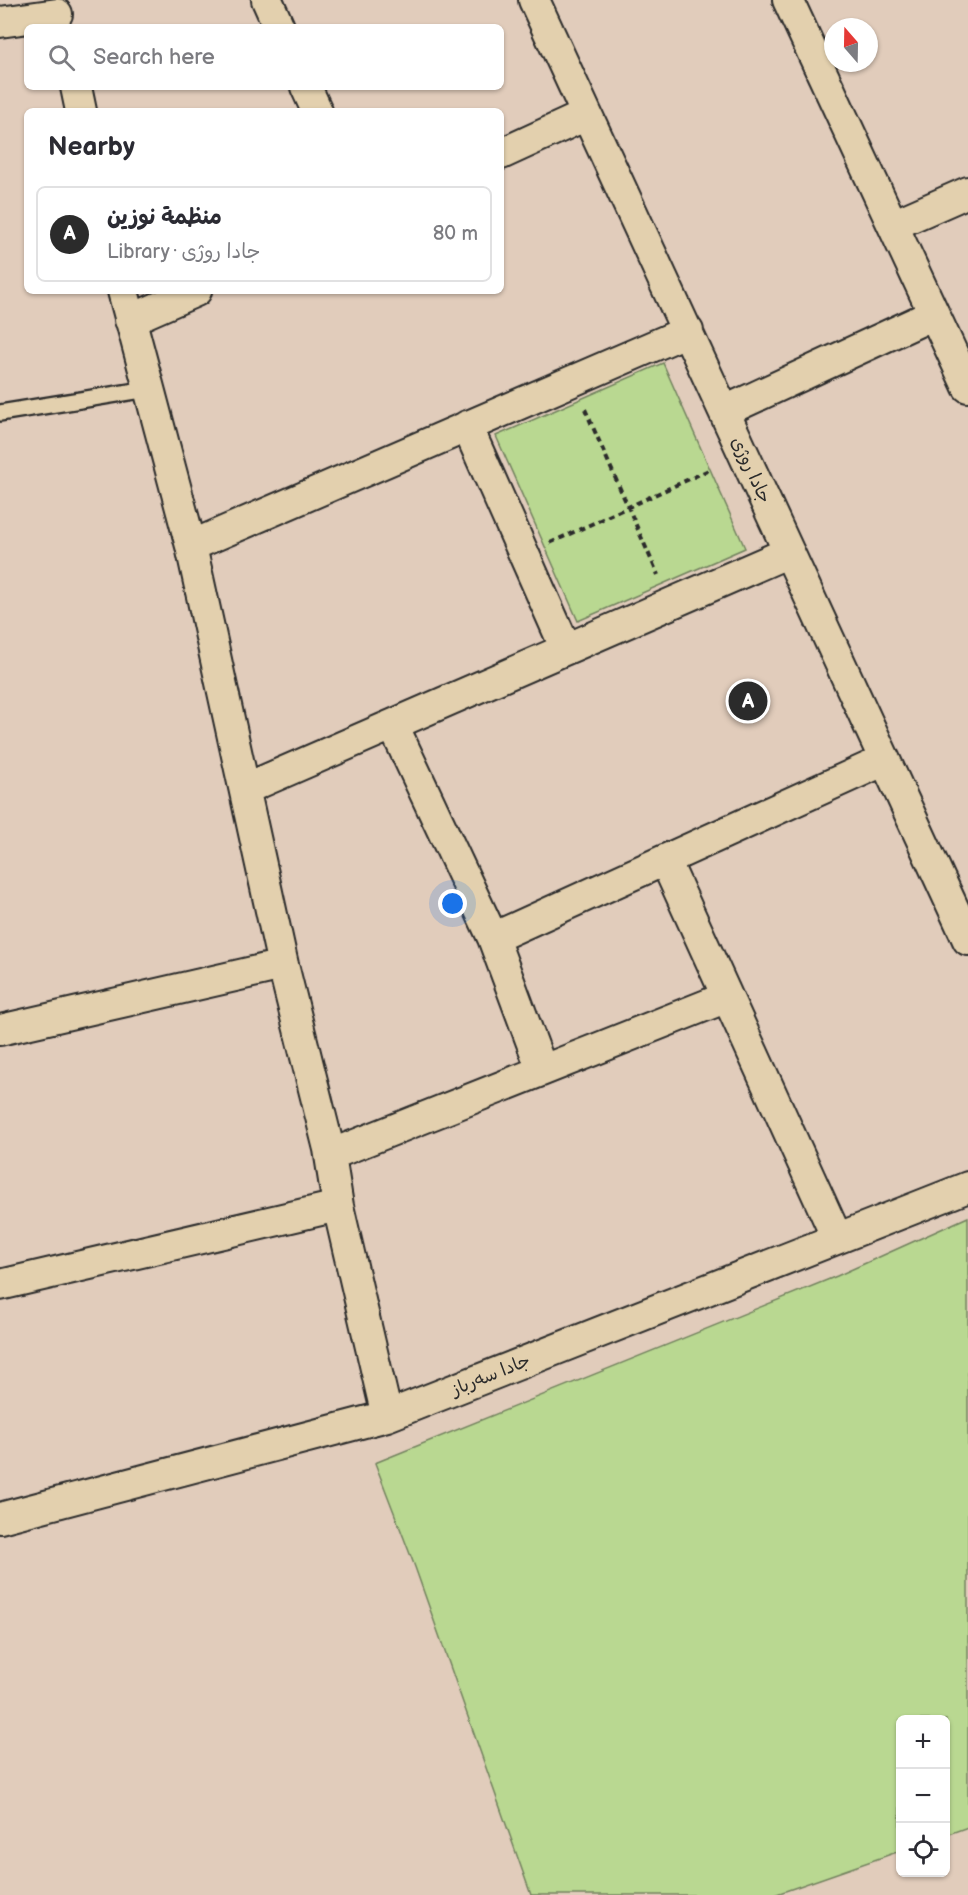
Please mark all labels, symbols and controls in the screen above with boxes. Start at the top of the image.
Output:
north arrow [824,18,878,72]
search box [24,24,504,90]
icon: search [45,41,78,74]
text: Search here [93,44,215,71]
text: Nearby [48,132,135,163]
text: منظمة نوزين [107,204,222,231]
text: A [63,222,76,246]
text: 80 m [433,222,478,246]
text: Library · جادا روژی [107,240,260,264]
street label: جادا روژی [727,433,775,507]
pin: A [728,678,768,724]
your location [438,889,467,918]
street label: جادا سەرباز [447,1350,533,1401]
map controls [896,1715,950,1877]
button: + [896,1715,950,1769]
button: − [896,1769,950,1823]
button: locate [896,1823,950,1877]

